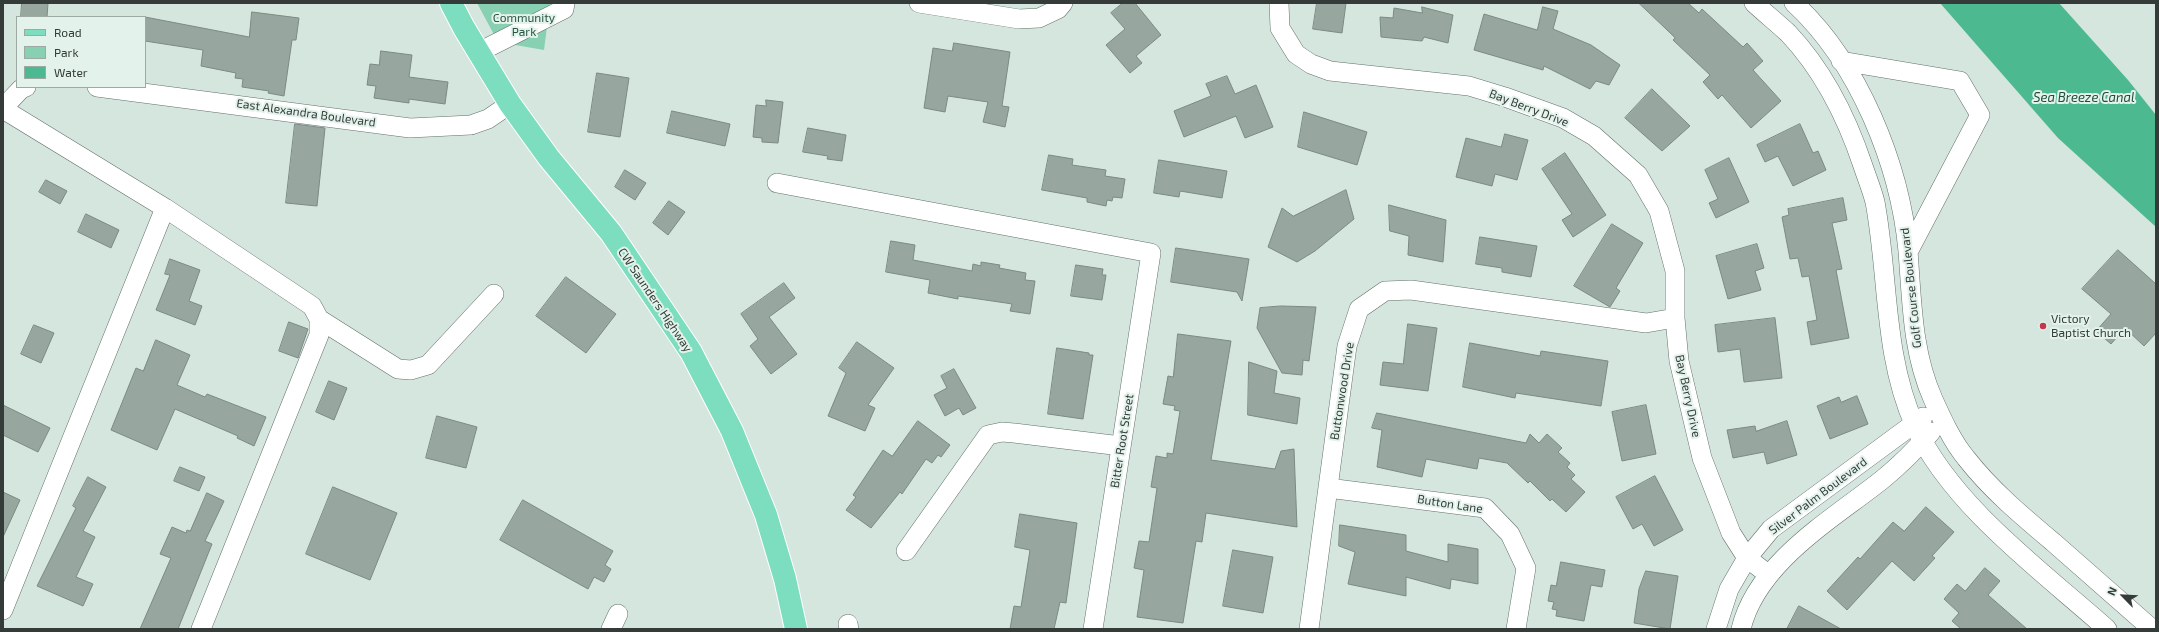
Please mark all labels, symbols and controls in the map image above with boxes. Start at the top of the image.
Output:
park label: Community Park [493,11,555,39]
legend [16,16,146,88]
text: Road [54,25,82,39]
text: Park [54,45,79,59]
text: Water [54,65,88,79]
street label: Bay Berry Drive [1487,86,1571,130]
water label: Sea Breeze Canal [2033,90,2135,106]
street label: East Alexandra Boulevard [235,96,377,130]
street label: Golf Course Boulevard [1898,227,1924,349]
street label: CW Saunders Highway [615,245,695,355]
place label: Victory Baptist Church [2051,312,2131,340]
marker: Victory Baptist Church [2038,321,2048,331]
street label: Buttonwood Drive [1327,341,1357,441]
street label: Bay Berry Drive [1672,353,1704,439]
street label: Bitter Root Street [1107,393,1137,489]
street label: Silver Palm Boulevard [1766,454,1870,538]
street label: Button Lane [1416,492,1484,516]
north arrow [2103,576,2143,616]
text: N [2104,585,2119,597]

